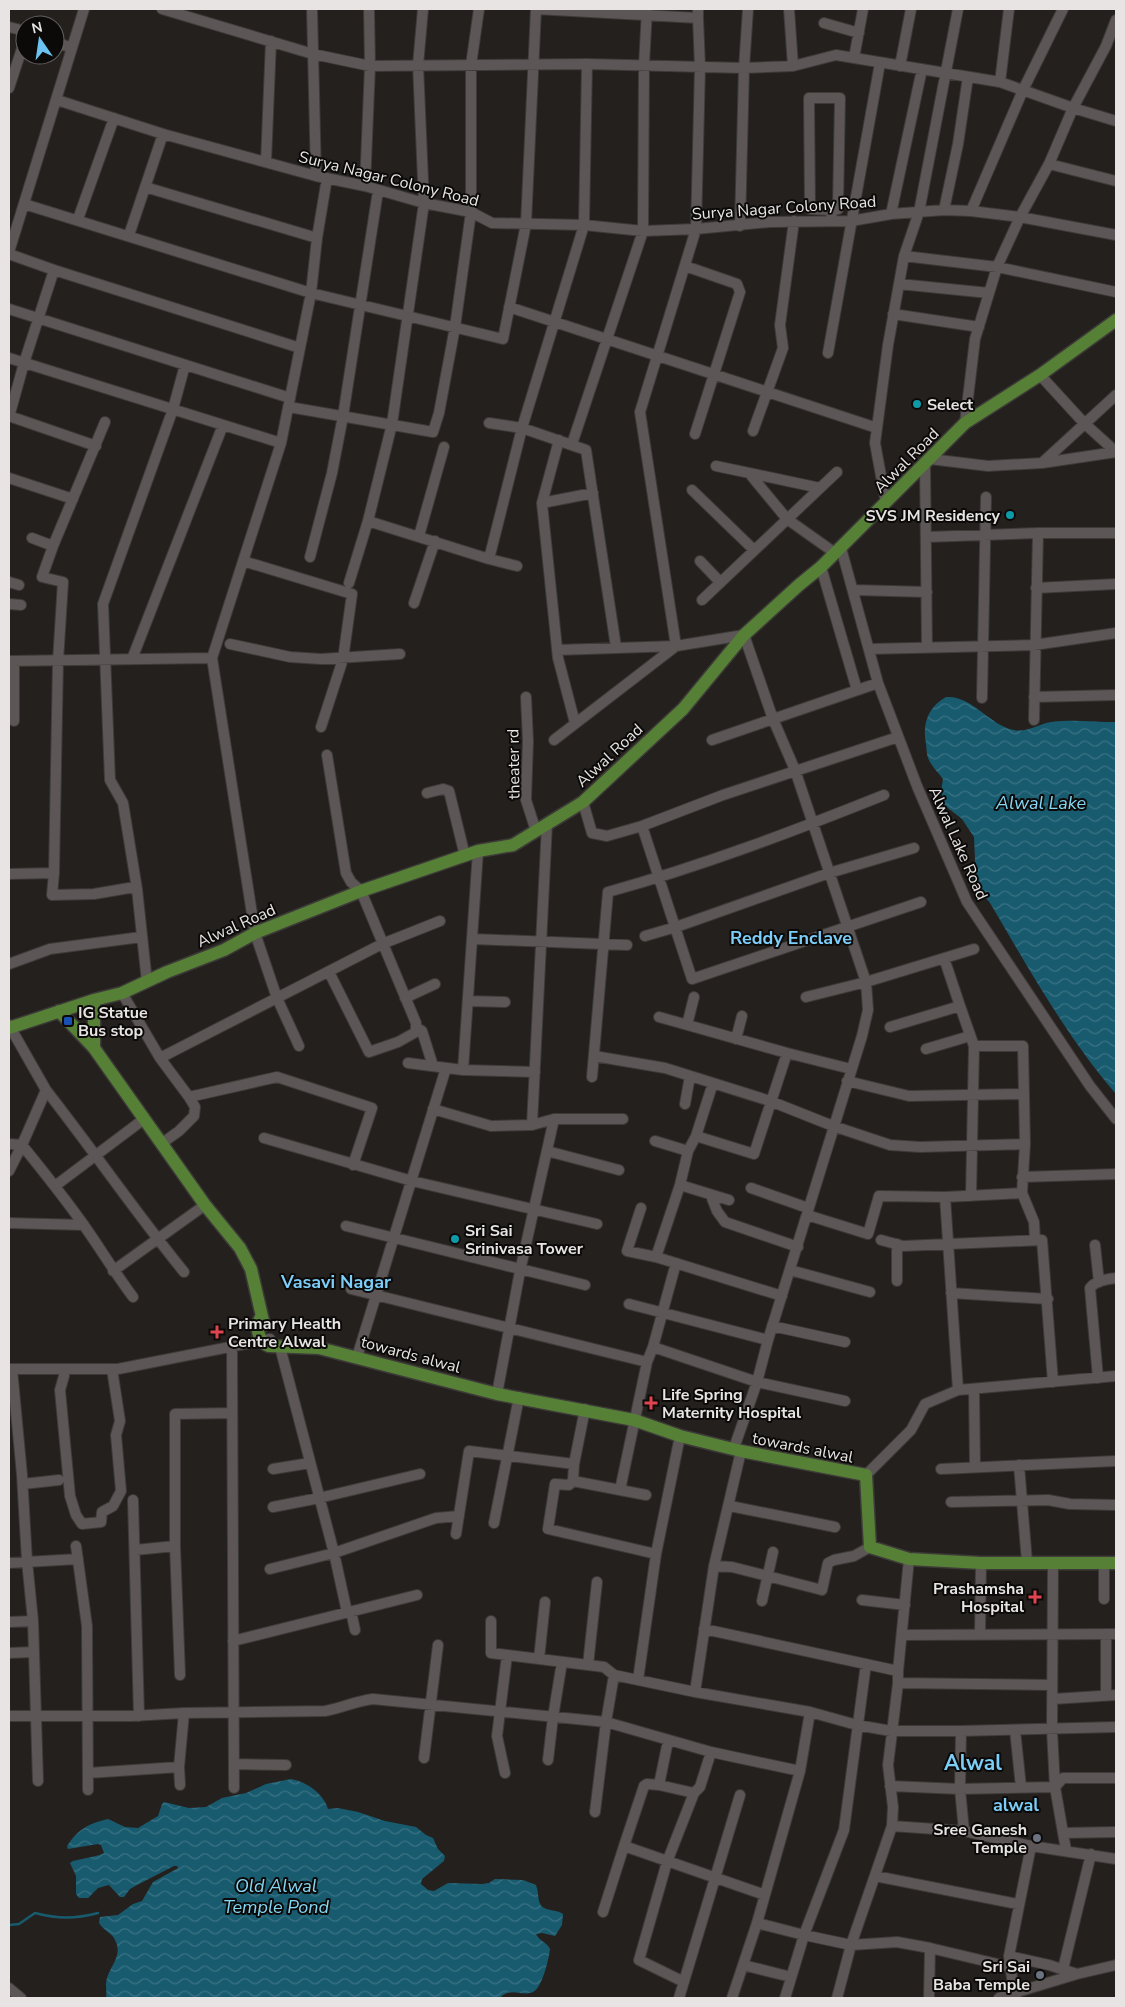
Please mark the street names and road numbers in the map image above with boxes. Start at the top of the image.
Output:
street label: Surya Nagar Colony Road [296,146,481,212]
street label: Surya Nagar Colony Road [691,191,877,225]
street label: Alwal Road [869,423,944,498]
street label: Alwal Road [571,719,648,792]
street label: theater rd [502,729,526,799]
street label: Alwal Lake Road [923,783,993,903]
street label: Alwal Road [194,899,279,953]
street label: towards alwal [358,1331,463,1379]
street label: towards alwal [750,1427,855,1469]

